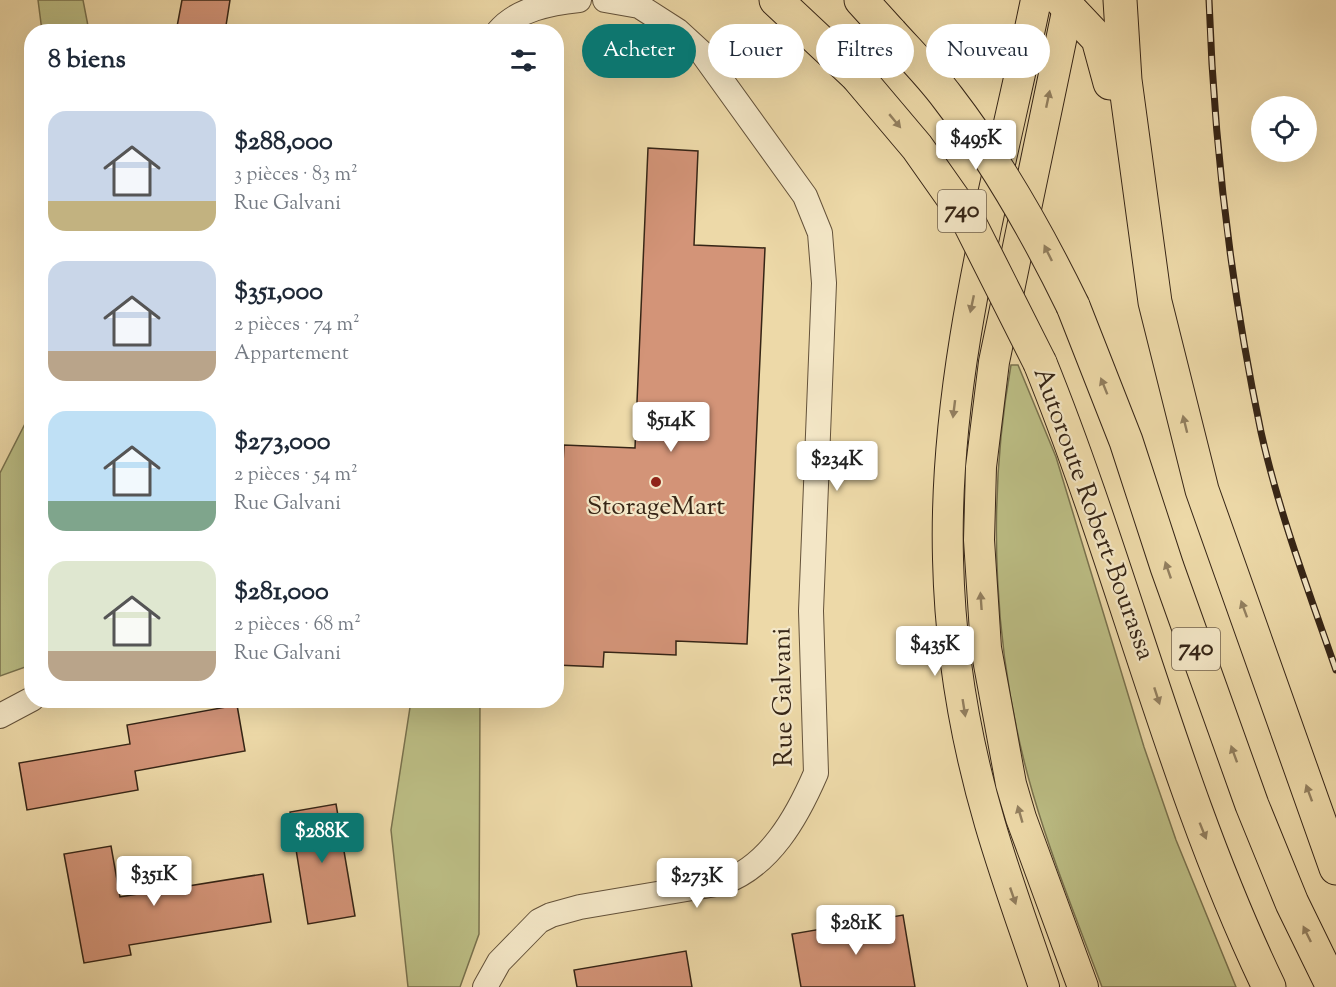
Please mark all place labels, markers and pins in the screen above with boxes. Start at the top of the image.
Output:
pin: $495K [934,120,1018,171]
pin: $514K [629,402,713,453]
pin: $234K [795,441,879,492]
marker: StorageMart [649,475,663,489]
place label: StorageMart [587,489,725,526]
pin: $435K [893,626,977,677]
pin: $288K [280,813,364,864]
pin: $351K [112,856,196,907]
pin: $273K [655,858,739,909]
pin: $281K [814,905,898,956]

